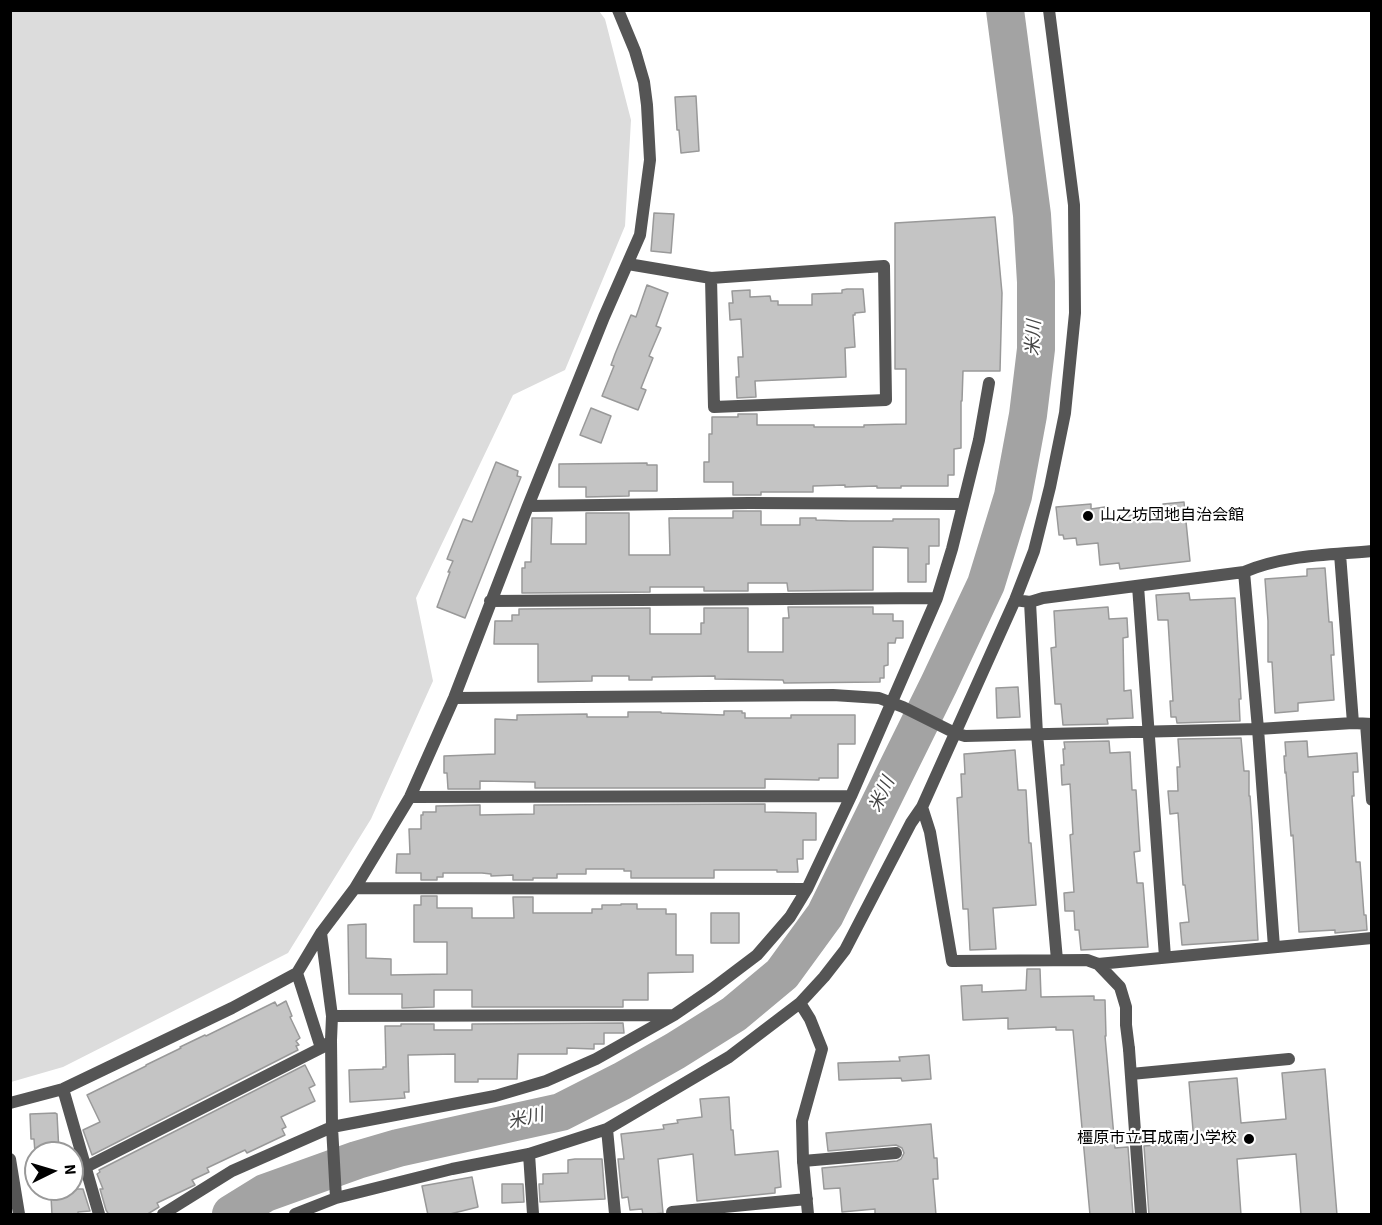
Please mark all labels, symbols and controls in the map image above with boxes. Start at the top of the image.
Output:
water label: 米川 [1023,319,1047,357]
place label: 山之坊団地自治会館 [1100,506,1244,526]
marker: 山之坊団地自治会館 [1081,509,1095,523]
water label: 米川 [865,774,901,816]
water label: 米川 [506,1105,546,1135]
place label: 橿原市立耳成南小学校 [1077,1129,1237,1149]
marker: 橿原市立耳成南小学校 [1242,1132,1256,1146]
north arrow [24,1141,84,1201]
text: N [59,1163,81,1176]

